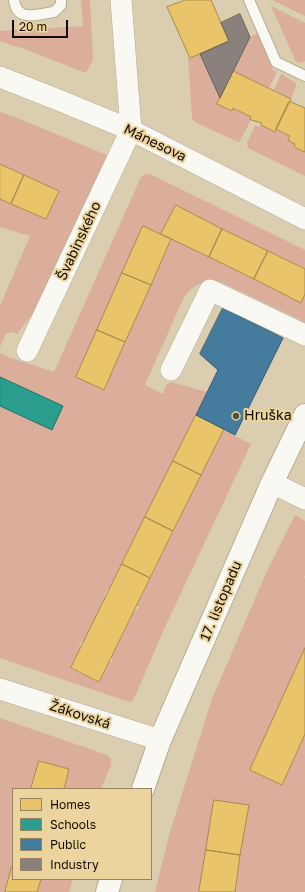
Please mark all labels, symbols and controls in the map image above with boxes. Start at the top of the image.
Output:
scale bar [14,12,70,38]
text: 20 m [19,19,47,34]
street label: Mánesova [121,121,189,165]
street label: Švabinského [53,199,105,283]
place label: Hruška [244,408,292,424]
marker: Hruška [231,411,241,421]
street label: 17. listopadu [197,559,245,643]
street label: Žákovská [47,697,113,733]
legend [12,788,152,880]
text: Homes [50,797,90,812]
text: Schools [50,817,96,832]
text: Public [50,837,86,852]
text: Industry [50,857,99,872]

